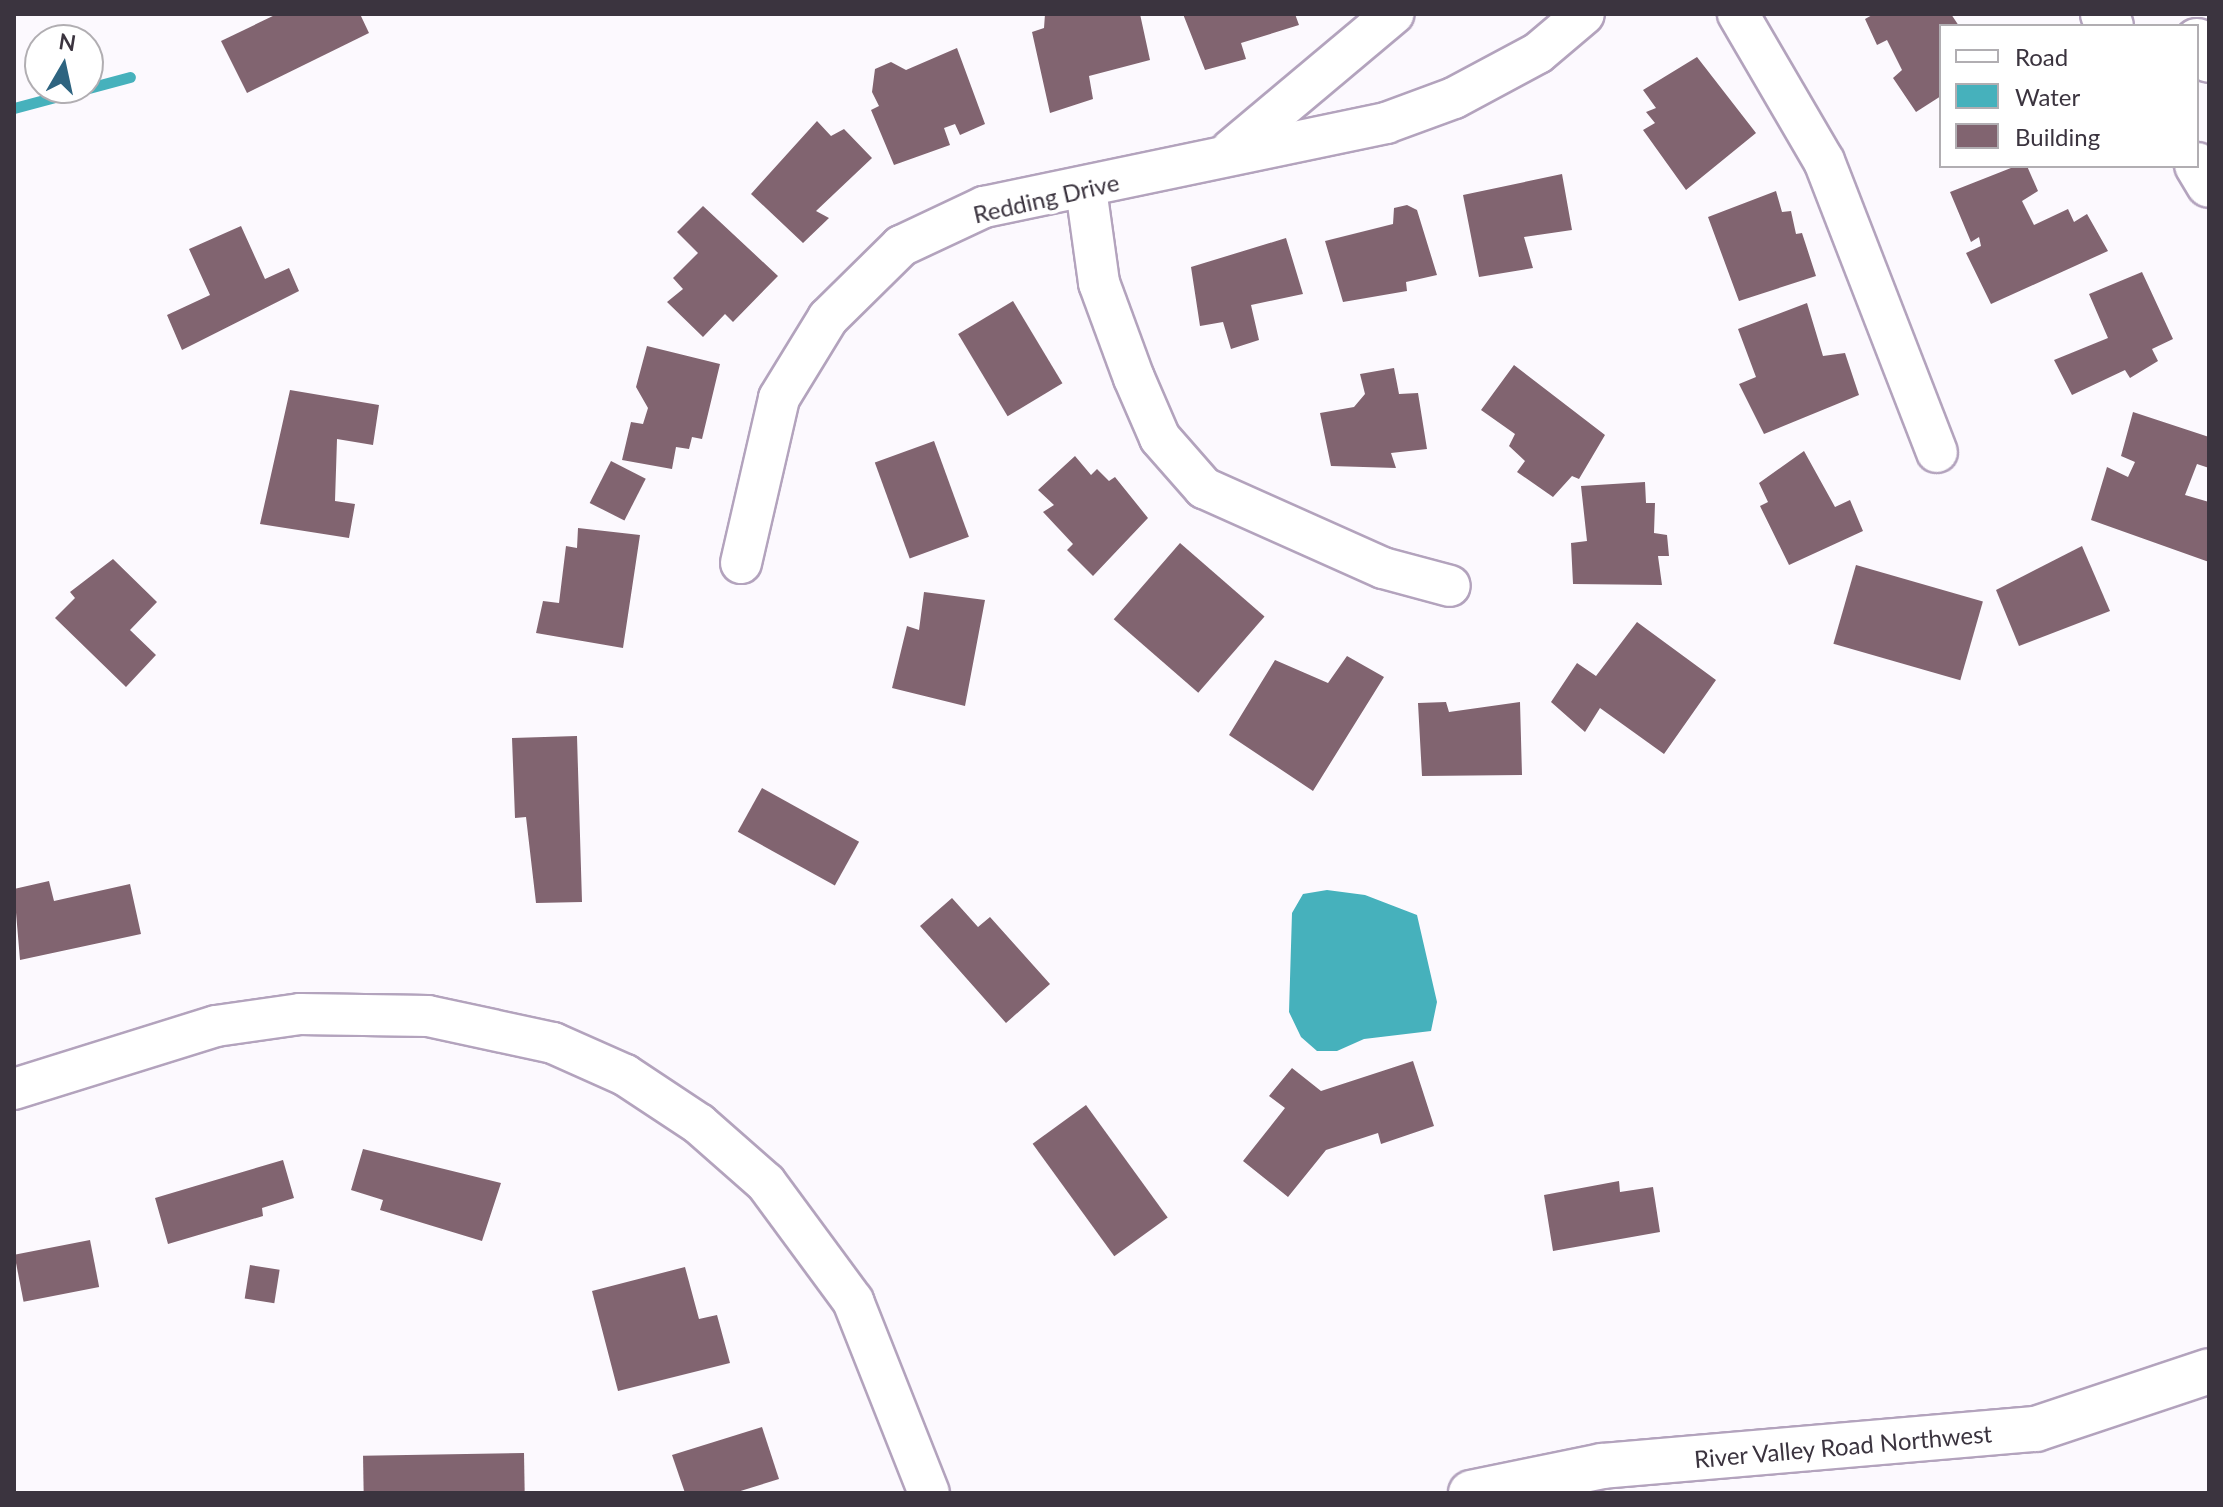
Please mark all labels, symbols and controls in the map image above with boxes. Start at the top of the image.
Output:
north arrow [24,24,104,104]
legend [1939,24,2199,168]
text: N [57,27,78,56]
text: Road [2015,42,2068,71]
text: Water [2015,82,2080,111]
text: Building [2015,122,2100,151]
street label: Redding Drive [970,167,1122,229]
street label: River Valley Road Northwest [1692,1419,1994,1473]

